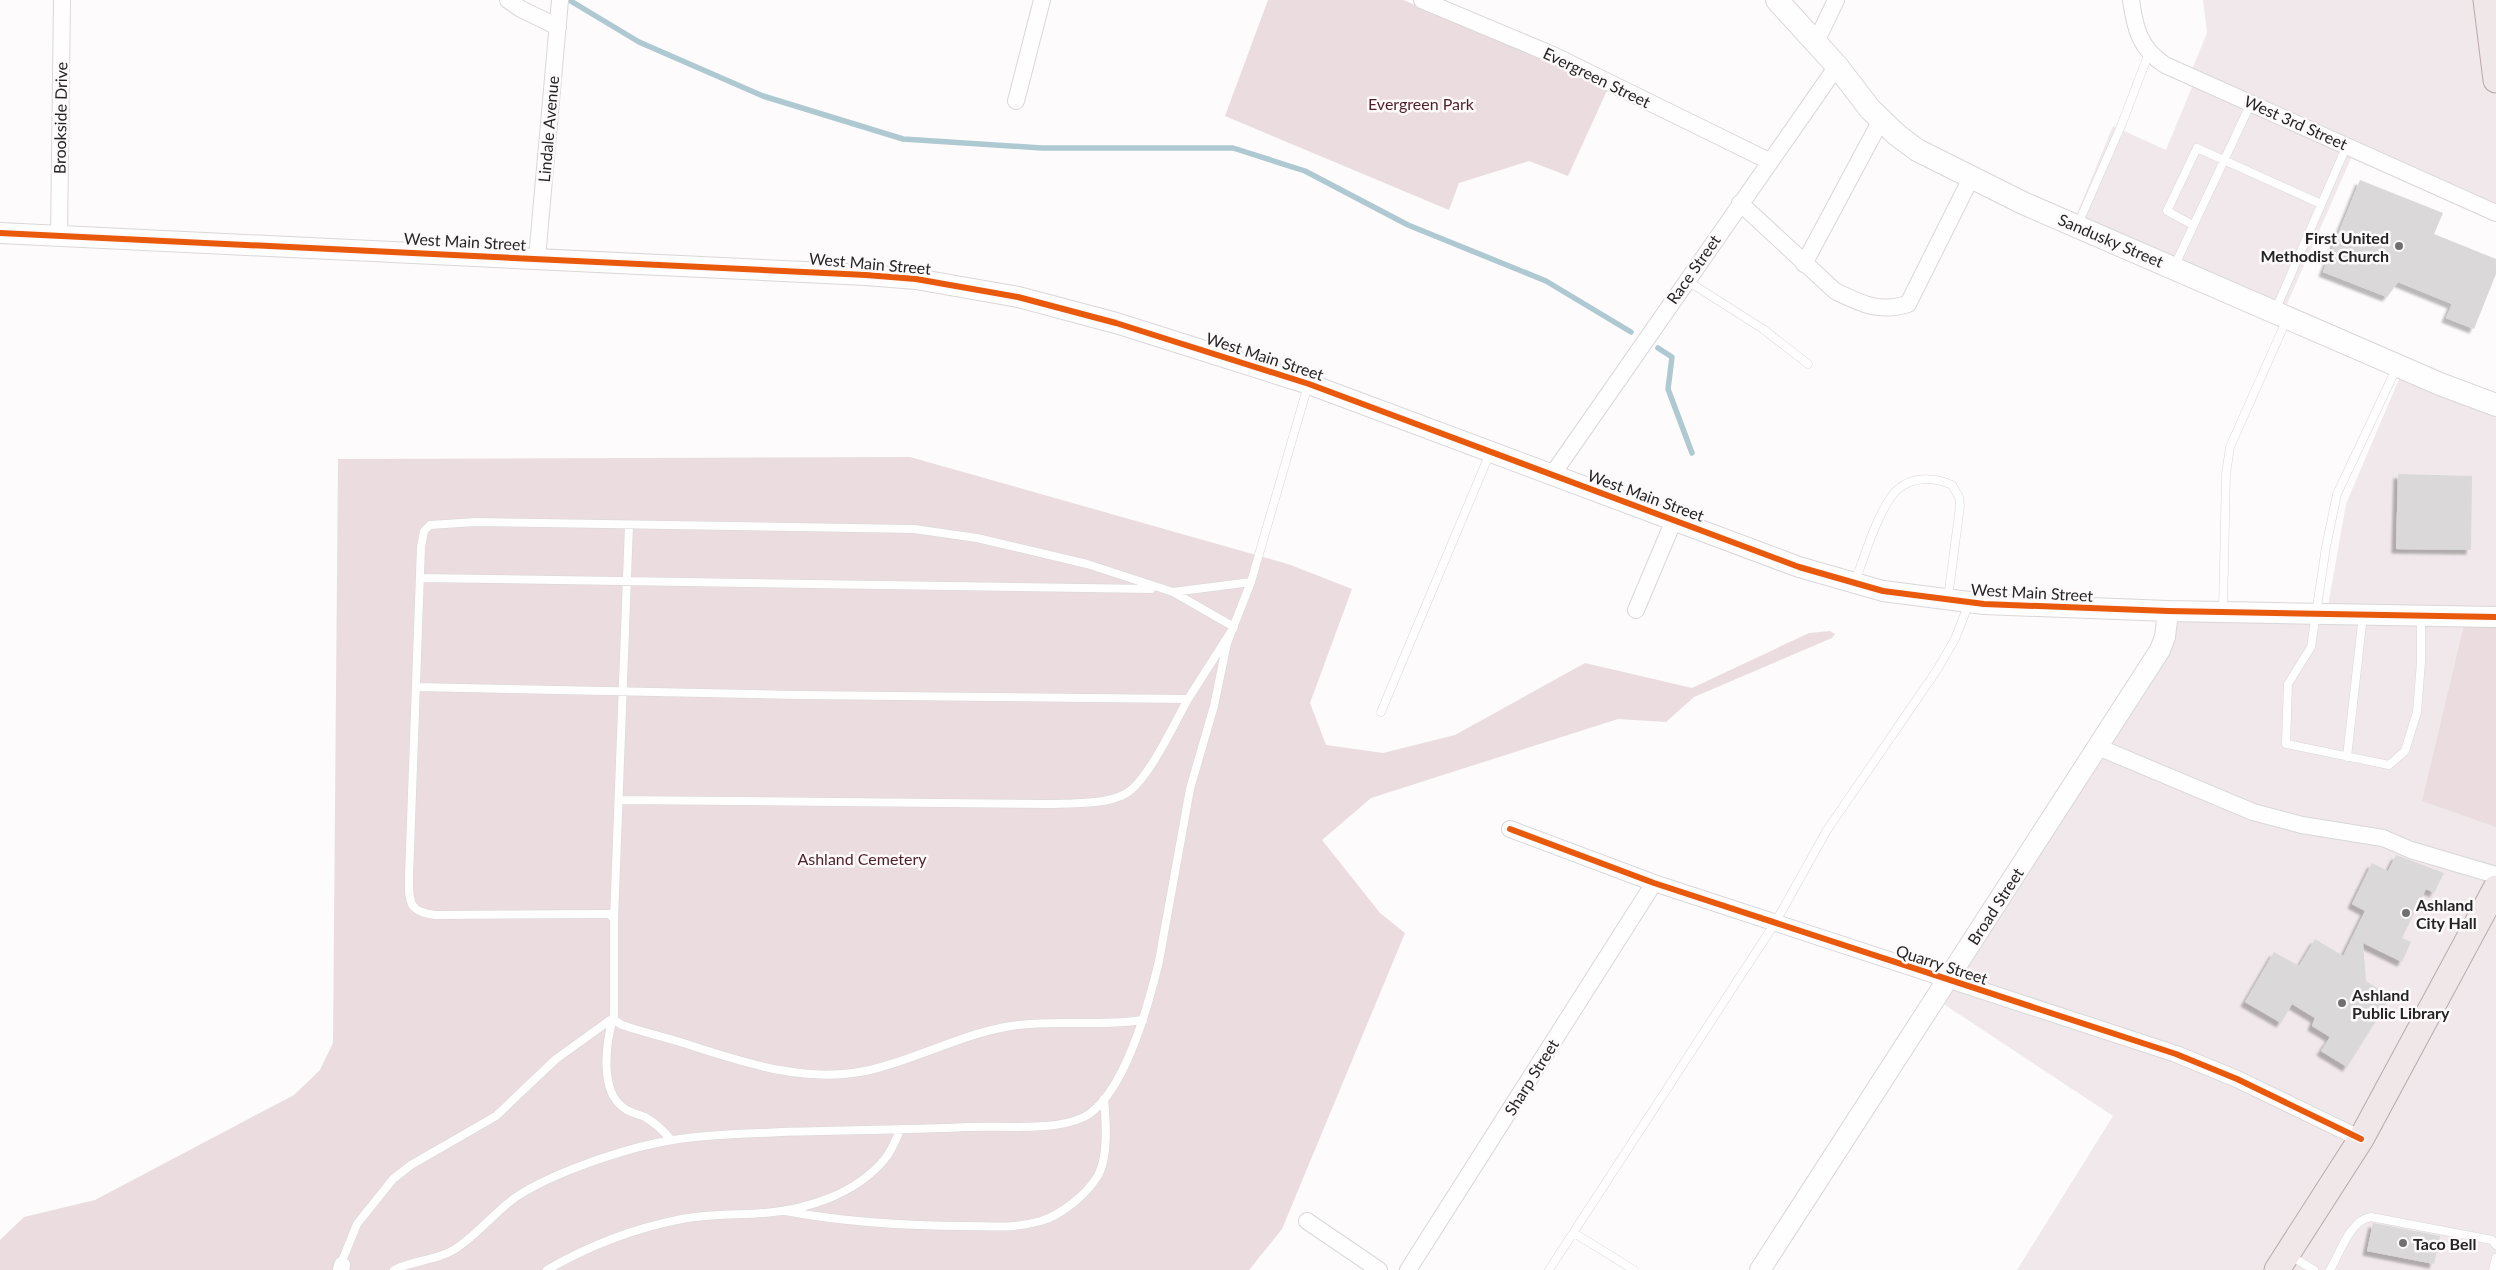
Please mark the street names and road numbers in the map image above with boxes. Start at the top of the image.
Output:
street label: Evergreen Street [1540,43,1654,111]
street label: Brookside Drive [50,62,70,174]
street label: Lindale Avenue [534,75,562,183]
street label: West 3rd Street [2241,91,2351,153]
street label: Sandusky Street [2056,209,2167,271]
street label: West Main Street [403,228,527,254]
street label: Race Street [1662,231,1724,307]
street label: West Main Street [808,248,932,278]
street label: West Main Street [1204,328,1326,384]
street label: West Main Street [1585,465,1707,525]
street label: West Main Street [1970,579,2094,605]
street label: Broad Street [1963,864,2027,948]
street label: Quarry Street [1894,940,1990,988]
street label: Sharp Street [1500,1035,1562,1119]

